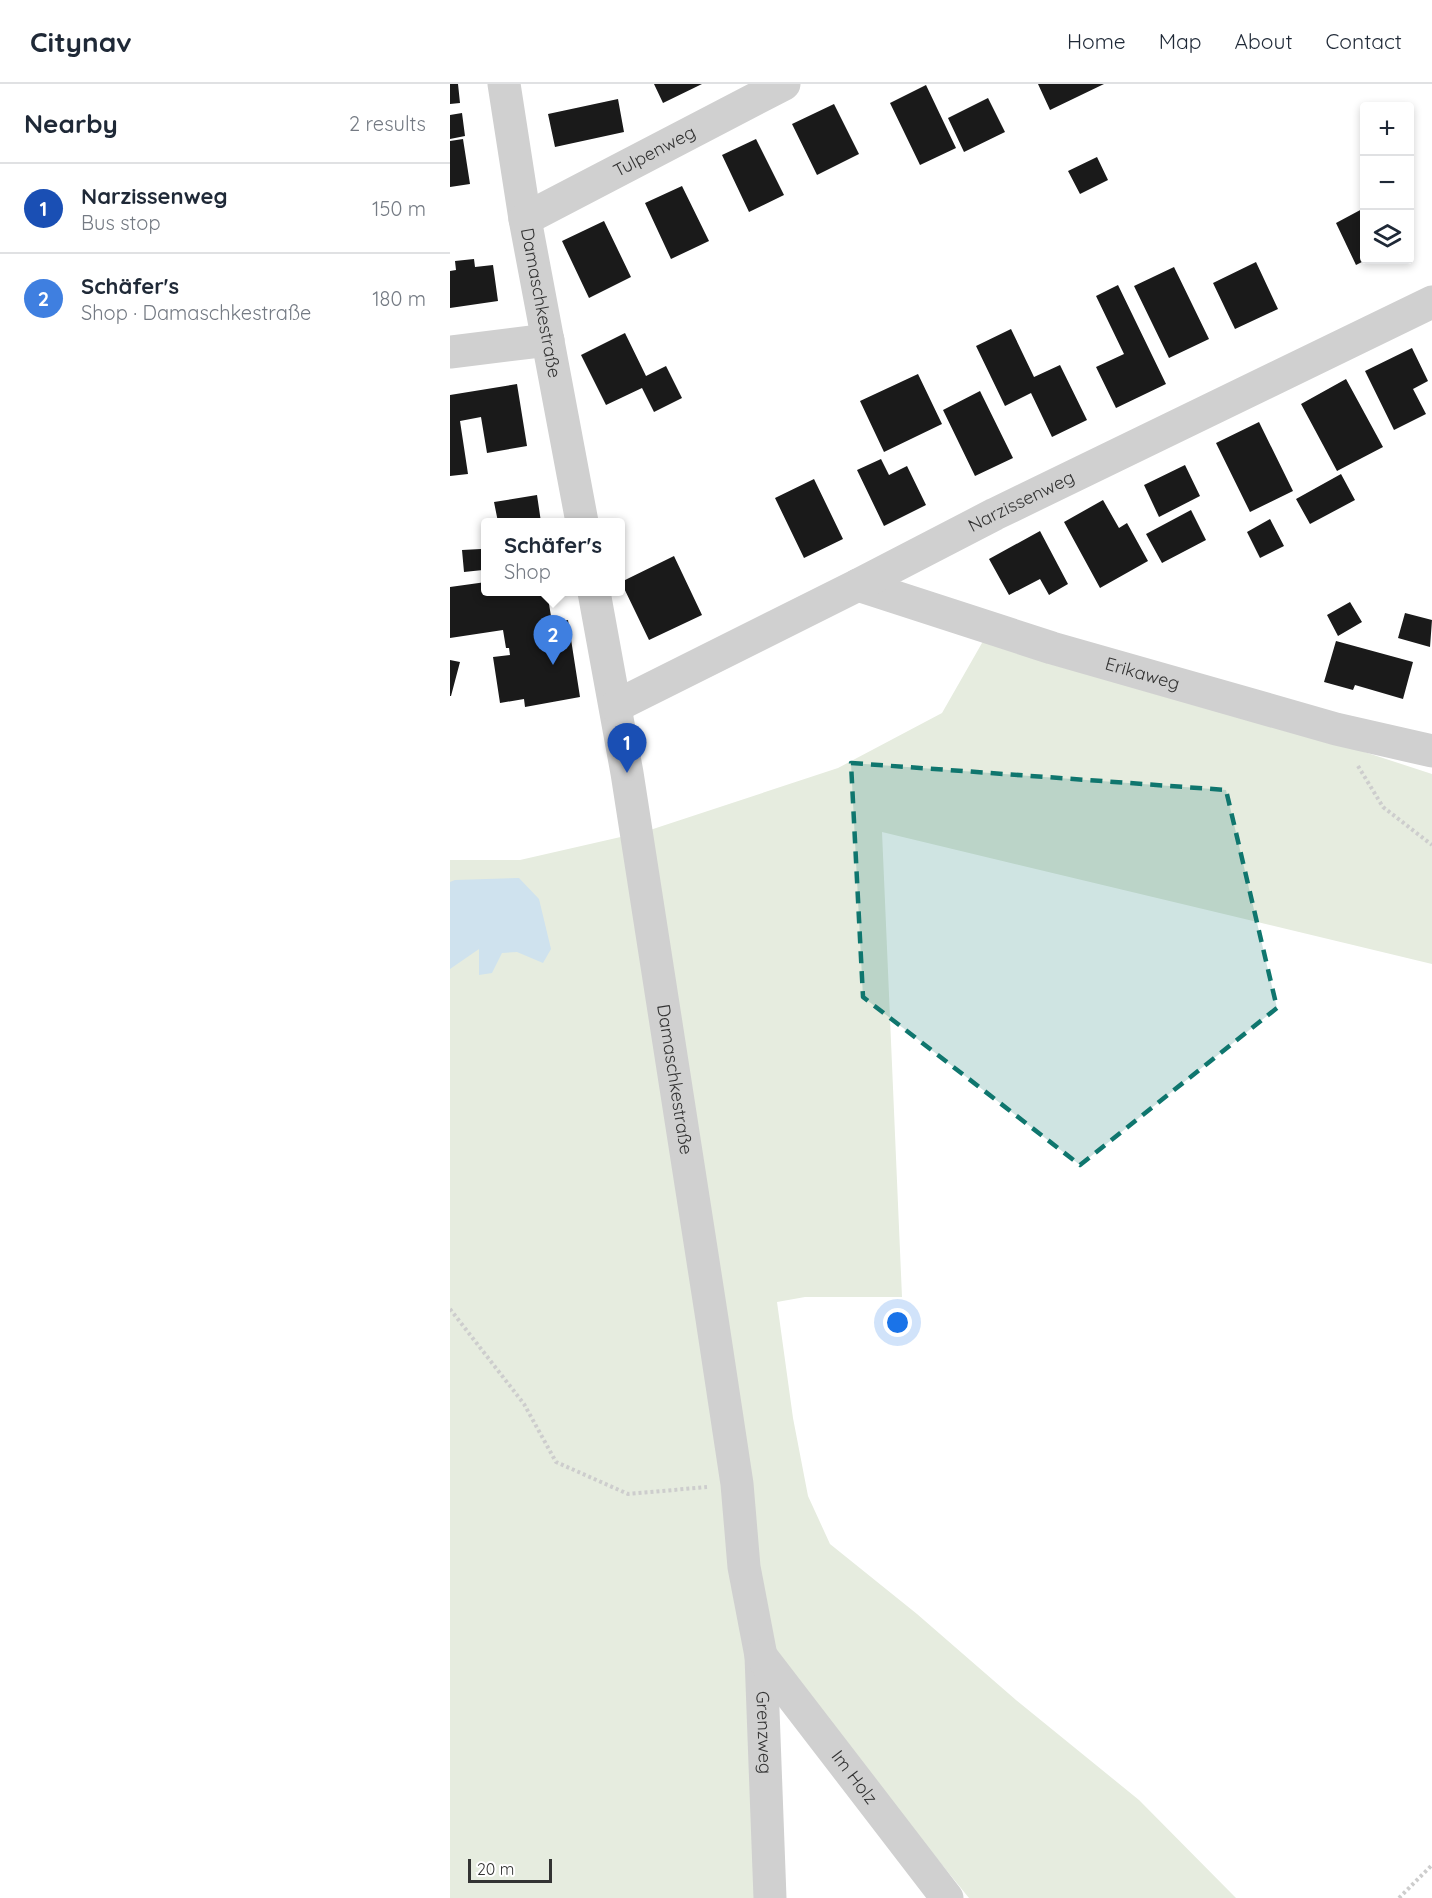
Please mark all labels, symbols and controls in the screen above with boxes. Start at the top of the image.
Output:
text: Citynav [30,24,132,59]
text: Home [1067,28,1126,54]
text: Map [1159,28,1202,54]
text: About [1235,28,1293,54]
text: Contact [1326,28,1402,54]
map controls [1360,102,1414,264]
button: + [1360,102,1414,156]
text: Nearby [24,107,118,140]
text: 2 results [349,111,426,136]
street label: Tulpenweg [609,120,699,182]
button: − [1360,156,1414,210]
text: Narzissenweg [81,182,227,210]
text: 1 [40,196,47,221]
text: 150 m [372,196,426,221]
text: Bus stop [81,210,161,235]
button: layers [1360,210,1414,264]
street label: Damaschkestraße [516,226,567,380]
text: Schäfer's [81,272,179,300]
text: 2 [38,286,49,311]
text: 180 m [372,286,426,311]
text: Shop · Damaschkestraße [81,300,311,325]
street label: Narzissenweg [964,465,1078,537]
popup [481,518,625,596]
text: Schäfer's [504,531,602,559]
text: Shop [504,559,551,584]
pin: 2 [534,616,572,665]
street label: Erikaweg [1103,652,1182,695]
pin: 1 [608,724,646,773]
street label: Damaschkestraße [652,1002,698,1156]
your location [883,1308,912,1337]
street label: Grenzweg [751,1691,777,1775]
street label: Im Holz [826,1745,883,1809]
scale bar [468,1856,552,1884]
text: 20 m [477,1859,514,1879]

